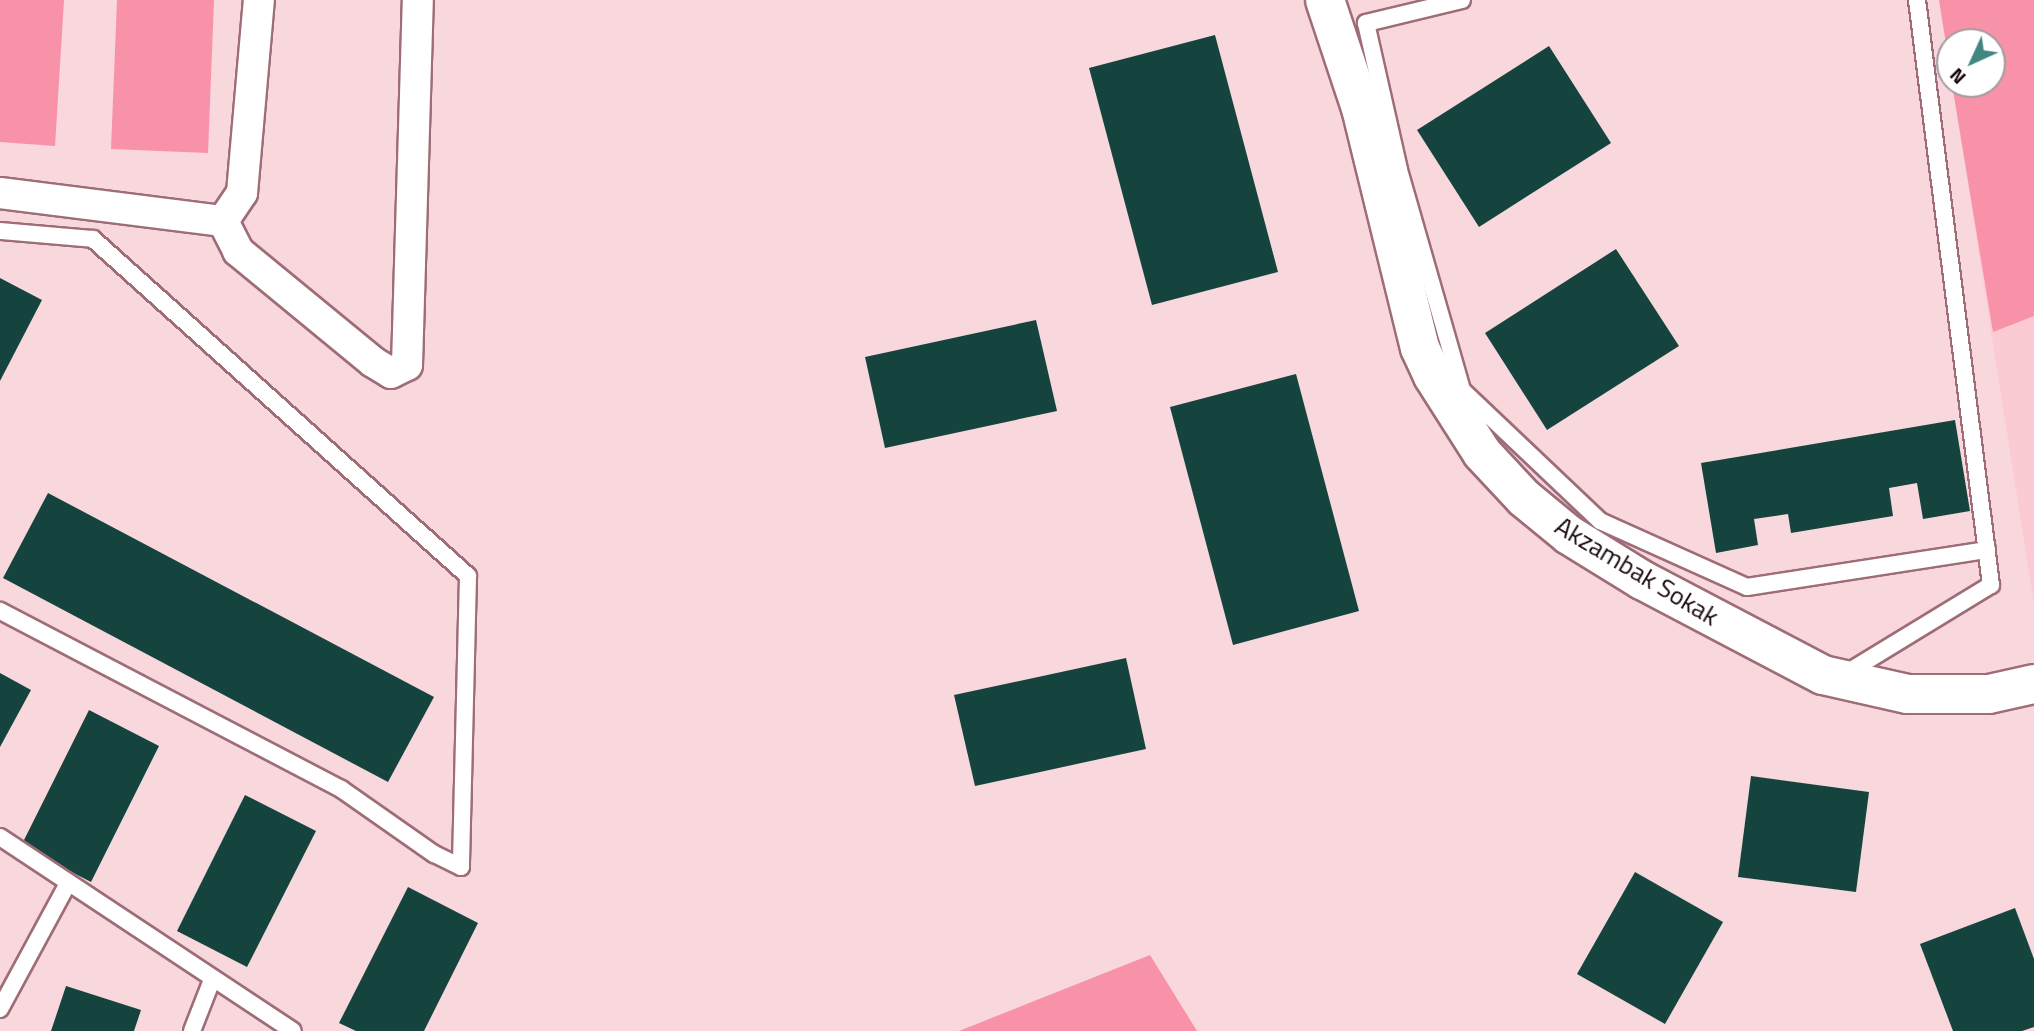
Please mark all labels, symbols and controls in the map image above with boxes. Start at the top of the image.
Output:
north arrow [1936,28,2006,98]
text: N [1942,62,1972,92]
street label: Akzambak Sokak [1550,510,1724,632]

